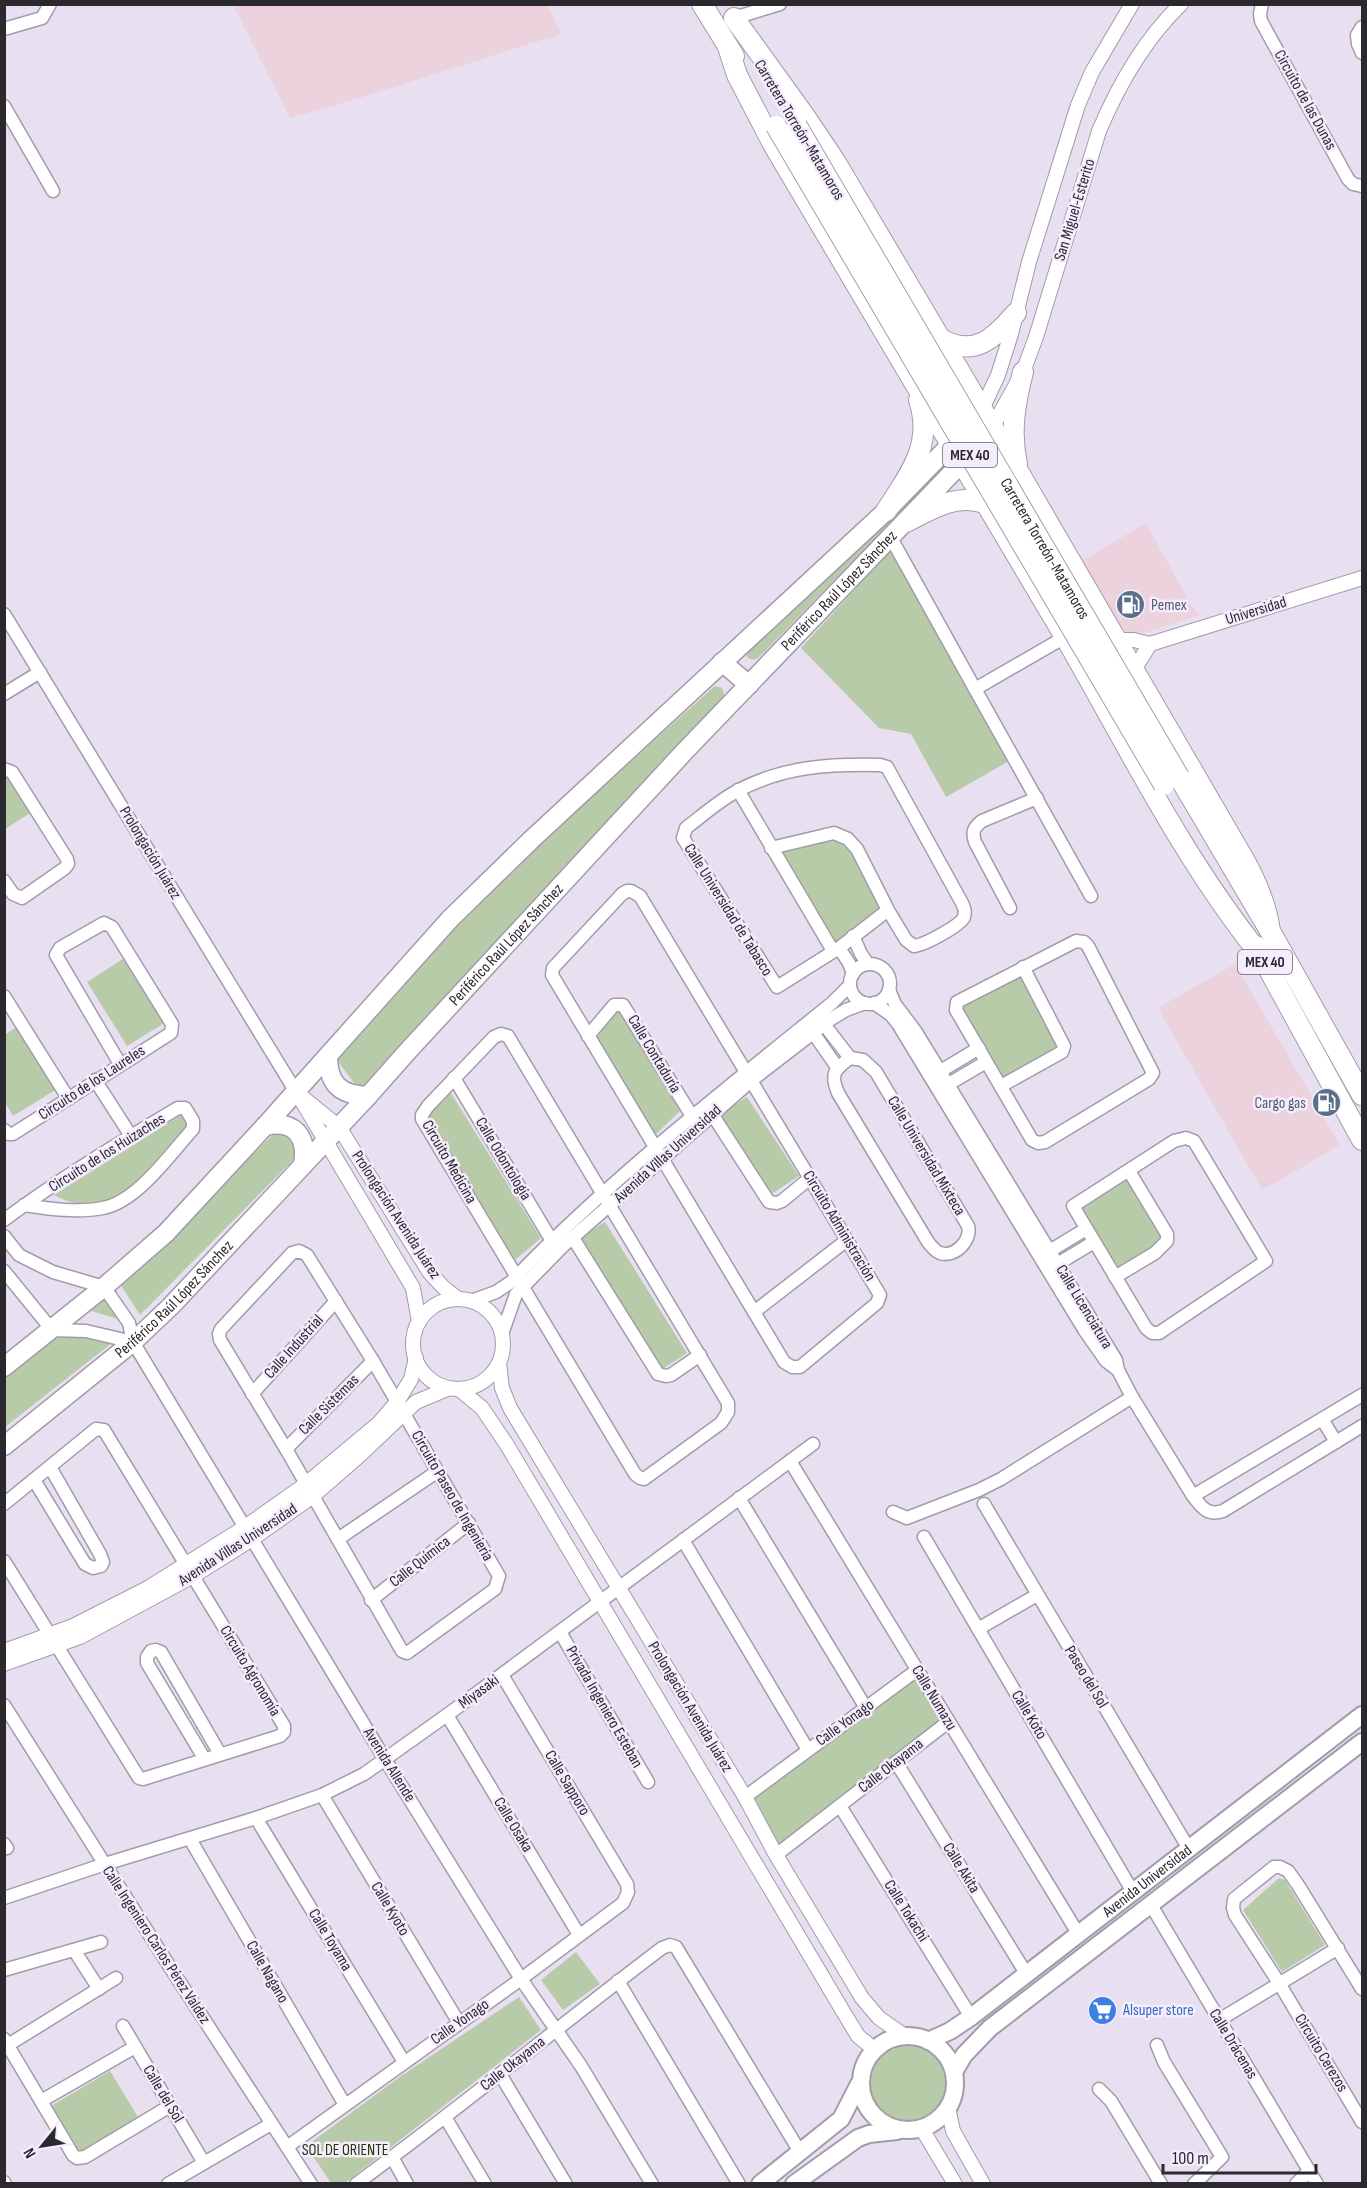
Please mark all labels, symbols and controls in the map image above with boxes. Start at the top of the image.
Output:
street label: Circuito de las Dunas [1270,47,1340,154]
street label: Carretera Torreón-Matamoros [750,56,849,204]
street label: San Miguel-Esterito [1050,157,1100,263]
road number: MEX 40 [943,443,997,467]
street label: Carretera Torreón-Matamoros [996,475,1094,623]
street label: Periférico Raúl López Sánchez [777,526,901,655]
fuel station icon: Pemex [1114,589,1146,621]
street label: Universidad [1223,593,1289,629]
place label: Pemex [1151,596,1187,615]
street label: Prolongación Juárez [115,803,185,903]
street label: Calle Universidad de Tabasco [679,840,777,980]
street label: Periférico Raúl López Sánchez [445,879,567,1010]
road number: MEX 40 [1238,950,1292,974]
street label: Calle Contaduría [623,1011,685,1097]
street label: Circuito de los Laureles [35,1041,149,1125]
fuel station icon: Cargo gas [1311,1087,1343,1119]
street label: Calle Universidad Mixteca [883,1093,969,1219]
place label: Cargo gas [1255,1094,1306,1113]
street label: Avenida Villas Universidad [610,1101,726,1208]
street label: Circuito de los Huizaches [45,1109,169,1196]
street label: Calle Odontología [471,1114,535,1204]
street label: Circuito Medicina [418,1117,480,1207]
street label: Prolongación Avenida Juárez [347,1147,445,1283]
street label: Circuito Administración [799,1167,879,1285]
street label: Periférico Raúl López Sánchez [111,1236,237,1362]
street label: Calle Licenciatura [1051,1262,1117,1352]
street label: Calle Industrial [260,1311,328,1383]
street label: Calle Sistemas [295,1371,363,1439]
street label: Circuito Paseo de Ingeniería [407,1427,497,1565]
street label: Avenida Villas Universidad [174,1500,301,1591]
street label: Calle Química [386,1532,454,1592]
street label: Circuito Agronomía [215,1622,285,1720]
street label: Prolongación Avenida Juárez [644,1638,737,1776]
street label: Paseo del Sol [1060,1642,1112,1712]
street label: Privada Ingeniero Esteban [561,1643,647,1771]
street label: Calle Numazu [907,1662,961,1734]
street label: Miyasaki [455,1671,503,1713]
street label: Calle Koto [1007,1687,1051,1743]
street label: Calle Yonago [812,1696,878,1750]
street label: Avenida Allende [358,1724,419,1806]
street label: Calle Okayama [855,1735,927,1797]
street label: Calle Sapporo [540,1747,594,1819]
street label: Calle Osaka [489,1794,537,1856]
street label: Calle Akita [938,1839,984,1897]
street label: Avenida Universidad [1098,1841,1195,1922]
street label: Calle Ingeniero Carlos Pérez Valdez [98,1863,214,2028]
street label: Calle Tokachi [880,1877,932,1945]
street label: Calle Kyoto [367,1879,413,1939]
street label: Calle Toyama [304,1906,356,1974]
street label: Calle Nagano [242,1937,292,2007]
supermarket icon: Alsuper store [1086,1994,1118,2026]
street label: Calle Yonago [427,1995,493,2049]
place label: Alsuper store [1122,2001,1194,2020]
street label: Calle Drácenas [1205,2005,1261,2083]
street label: Circuito Cerezos [1290,2010,1352,2096]
street label: Calle Okayama [477,2033,549,2095]
street label: Calle del Sol [138,2062,188,2126]
north arrow [12,2116,72,2176]
scale bar [1163,2137,1316,2175]
park label: SOL DE ORIENTE [302,2141,388,2160]
text: N [20,2144,41,2161]
text: 100 m [1172,2148,1209,2169]

